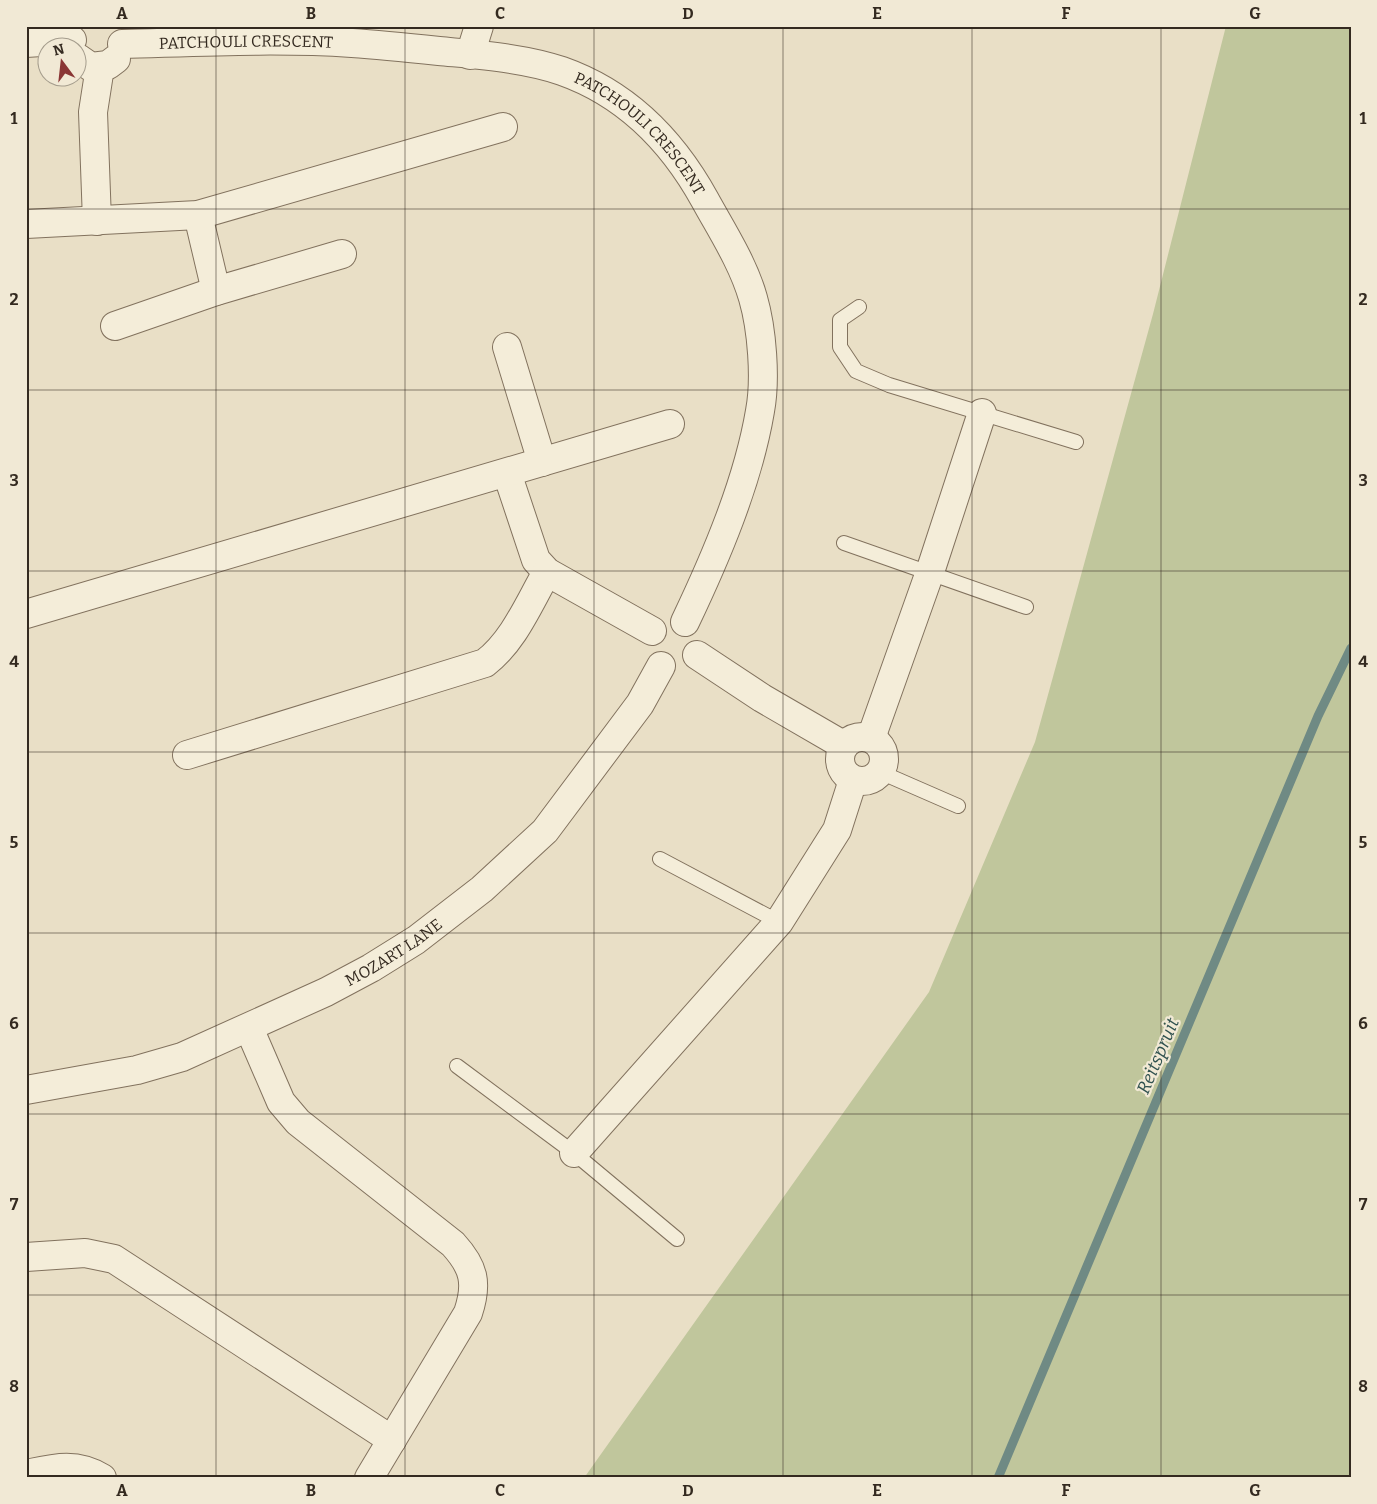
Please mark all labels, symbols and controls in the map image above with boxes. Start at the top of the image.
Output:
text: A [116,4,128,23]
text: B [306,4,316,23]
text: C [495,4,505,23]
text: D [682,4,694,23]
text: E [872,4,882,23]
text: F [1062,4,1071,23]
text: G [1249,4,1261,23]
street label: PATCHOULI CRESCENT [158,31,334,52]
north arrow [38,38,88,88]
text: N [51,40,66,60]
street label: PATCHOULI CRESCENT [572,68,709,198]
text: 1 [11,109,18,128]
text: 1 [1360,109,1367,128]
text: 2 [9,290,19,309]
text: 2 [1358,290,1368,309]
text: 3 [9,471,19,490]
text: 3 [1358,471,1368,490]
text: 4 [9,652,19,671]
text: 4 [1358,652,1368,671]
text: 5 [10,833,19,852]
text: 5 [1359,833,1368,852]
street label: MOZART LANE [342,914,445,990]
text: 6 [9,1014,19,1033]
water label: Reitspruit [1132,1014,1184,1097]
text: 6 [1358,1014,1368,1033]
text: 7 [10,1195,19,1214]
text: 7 [1359,1195,1368,1214]
text: 8 [9,1377,19,1396]
text: 8 [1358,1377,1368,1396]
text: A [116,1481,128,1500]
text: B [306,1481,316,1500]
text: C [495,1481,505,1500]
text: D [682,1481,694,1500]
text: E [872,1481,882,1500]
text: F [1062,1481,1071,1500]
text: G [1249,1481,1261,1500]

